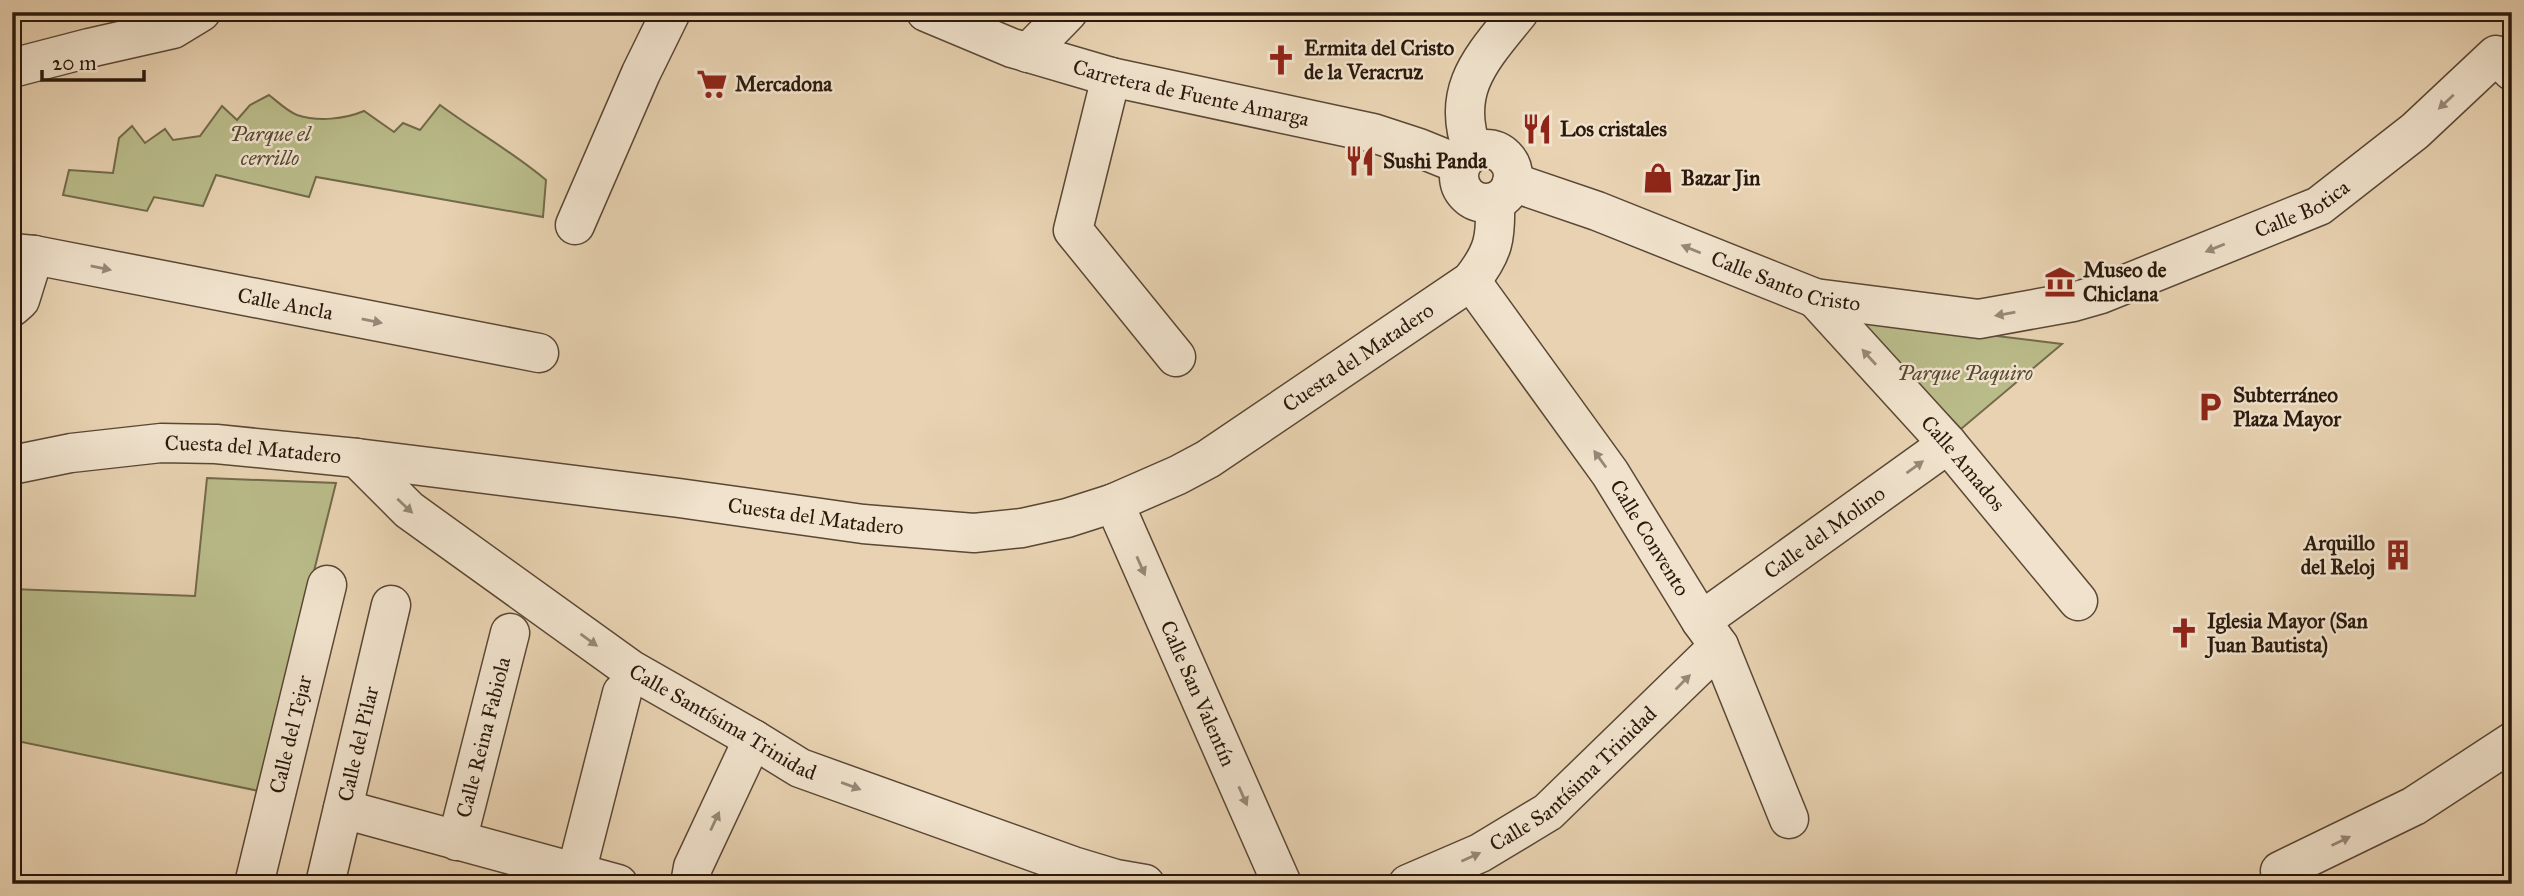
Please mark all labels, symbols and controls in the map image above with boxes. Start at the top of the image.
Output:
place label: Ermita del Cristo de la Veracruz [1304,35,1455,85]
scale bar [42,38,144,82]
church icon: Ermita del Cristo de la Veracruz [1264,43,1298,77]
text: 20 m [52,50,97,76]
street label: Carretera de Fuente Amarga [1070,54,1312,132]
supermarket icon: Mercadona [695,67,729,101]
place label: Mercadona [735,71,833,97]
one-way arrow [2438,93,2455,109]
restaurant icon: Los cristales [1520,112,1554,146]
place label: Los cristales [1560,116,1667,142]
park label: Parque el cerrillo [230,121,313,171]
restaurant icon: Sushi Panda [1343,144,1377,178]
place label: Sushi Panda [1383,148,1488,174]
shop icon: Bazar Jin [1641,161,1675,195]
place label: Bazar Jin [1681,165,1761,192]
street label: Calle Botica [2251,174,2355,244]
one-way arrow [1680,243,1701,254]
one-way arrow [2205,243,2226,254]
street label: Calle Santo Cristo [1707,245,1862,317]
place label: Museo de Chiclana [2083,257,2167,307]
one-way arrow [90,263,112,274]
museum icon: Museo de Chiclana [2043,265,2077,299]
street label: Calle Ancla [235,282,335,326]
street label: Cuesta del Matadero [1278,297,1439,418]
one-way arrow [1994,309,2016,320]
one-way arrow [361,315,383,326]
one-way arrow [1861,349,1877,366]
park label: Parque Paquiro [1897,360,2033,386]
place label: Subterráneo Plaza Mayor [2233,382,2342,432]
parking icon: Subterráneo Plaza Mayor [2193,390,2227,424]
street label: Calle Amados [1915,410,2011,516]
street label: Cuesta del Matadero [165,430,343,469]
one-way arrow [1594,450,1608,468]
one-way arrow [1906,460,1924,474]
street label: Calle Convento [1604,475,1696,601]
street label: Calle del Molino [1759,480,1890,585]
street label: Cuesta del Matadero [726,492,905,540]
one-way arrow [396,498,414,514]
place label: Arquillo del Reloj [2301,530,2375,580]
building icon: Arquillo del Reloj [2381,538,2415,572]
one-way arrow [1135,556,1147,576]
place label: Iglesia Mayor (San Juan Bautista) [2204,608,2368,659]
street label: Calle San Valentín [1154,616,1241,770]
church icon: Iglesia Mayor (San Juan Bautista) [2167,616,2201,650]
one-way arrow [580,632,598,646]
street label: Calle Reina Fabiola [450,654,516,820]
street label: Calle Santísima Trinidad [624,658,820,786]
street label: Calle del Tejar [264,673,317,796]
one-way arrow [1674,674,1691,691]
street label: Calle del Pilar [332,684,384,804]
street label: Calle Santísima Trinidad [1485,700,1662,857]
one-way arrow [840,781,861,792]
one-way arrow [1238,786,1249,807]
one-way arrow [709,811,721,831]
one-way arrow [2331,835,2351,847]
one-way arrow [1461,851,1481,863]

